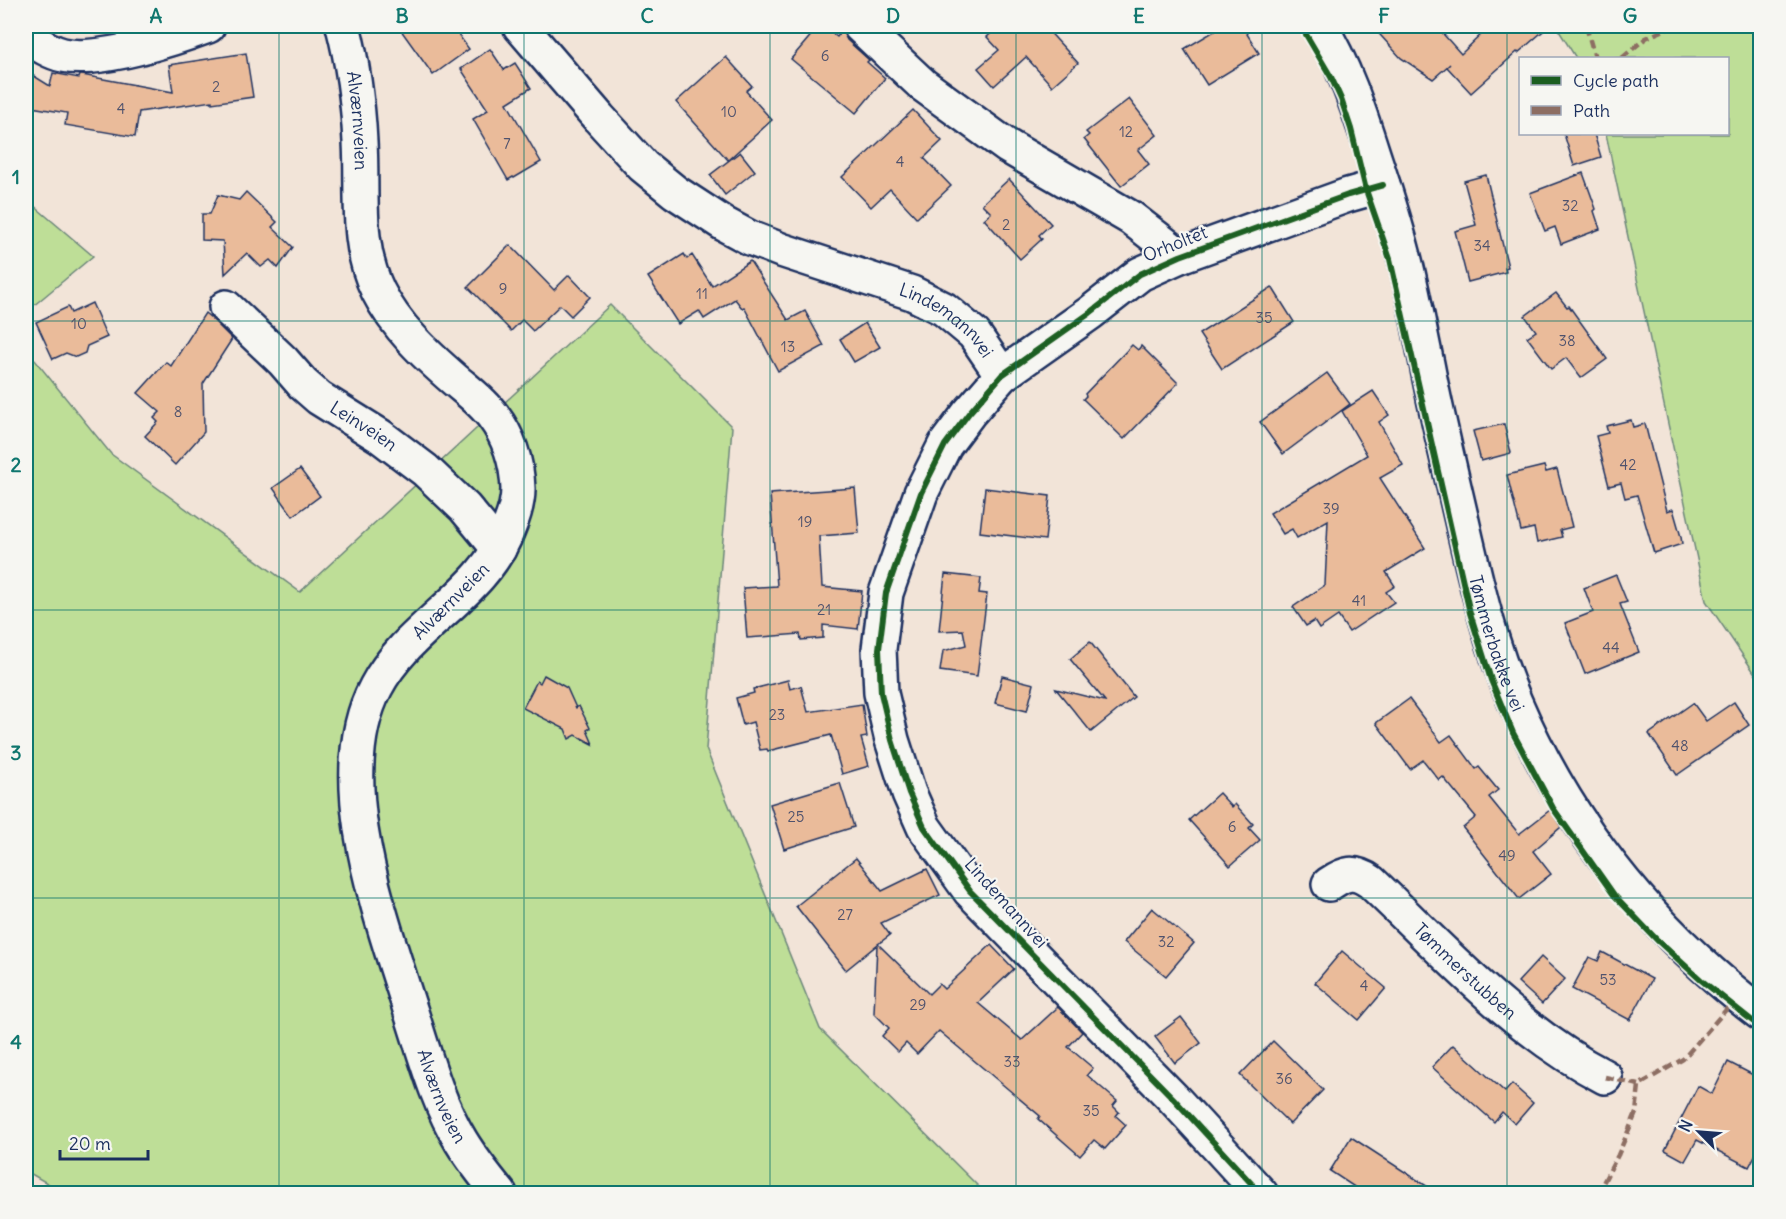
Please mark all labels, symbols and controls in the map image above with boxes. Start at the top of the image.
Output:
text: A [150,3,163,28]
text: B [395,3,409,28]
text: C [640,3,654,28]
text: D [886,3,900,28]
text: E [1133,3,1145,28]
text: F [1378,3,1390,28]
text: G [1623,3,1637,28]
house number: 6 [821,46,829,65]
legend [1519,57,1729,135]
street label: Alværnveien [342,69,373,170]
text: Cycle path [1573,69,1659,92]
house number: 2 [212,77,220,96]
house number: 4 [117,99,126,118]
text: Path [1573,99,1610,122]
house number: 10 [721,102,737,121]
house number: 12 [1119,122,1133,141]
house number: 7 [503,134,511,153]
house number: 4 [896,152,905,171]
text: 1 [12,164,20,189]
house number: 32 [1562,196,1578,215]
house number: 2 [1002,215,1010,234]
street label: Orholtet [1139,220,1210,267]
house number: 34 [1473,236,1491,255]
street label: Lindemannvei [897,278,999,362]
house number: 9 [499,279,507,298]
house number: 11 [696,284,708,303]
house number: 35 [1255,308,1273,327]
house number: 10 [71,314,87,333]
house number: 38 [1558,331,1576,350]
house number: 13 [781,337,795,356]
street label: Leinveien [326,396,402,456]
house number: 8 [174,402,182,421]
text: 2 [11,452,22,477]
house number: 42 [1620,455,1636,474]
house number: 39 [1322,499,1340,518]
house number: 19 [798,512,812,531]
street label: Alværnveien [407,557,494,644]
street label: Tømmerbakke vei [1464,573,1530,715]
house number: 41 [1352,591,1366,610]
house number: 21 [817,600,831,619]
house number: 44 [1602,638,1620,657]
house number: 23 [769,705,785,724]
house number: 48 [1671,736,1689,755]
text: 3 [10,740,22,765]
house number: 25 [788,807,804,826]
house number: 6 [1228,817,1236,836]
house number: 49 [1498,846,1516,865]
street label: Lindemannvei [960,853,1053,953]
house number: 27 [837,905,853,924]
street label: Tømmerstubben [1409,918,1521,1024]
house number: 32 [1158,932,1174,951]
house number: 53 [1599,970,1617,989]
house number: 4 [1360,976,1369,995]
house number: 29 [910,995,926,1014]
text: 4 [10,1029,22,1054]
street label: Alværnveien [413,1046,472,1147]
house number: 33 [1003,1052,1021,1071]
house number: 36 [1275,1069,1293,1088]
house number: 35 [1082,1101,1100,1120]
north arrow [1669,1102,1729,1162]
text: N [1674,1116,1697,1135]
scale bar [60,1123,148,1161]
text: 20 m [69,1132,111,1155]

